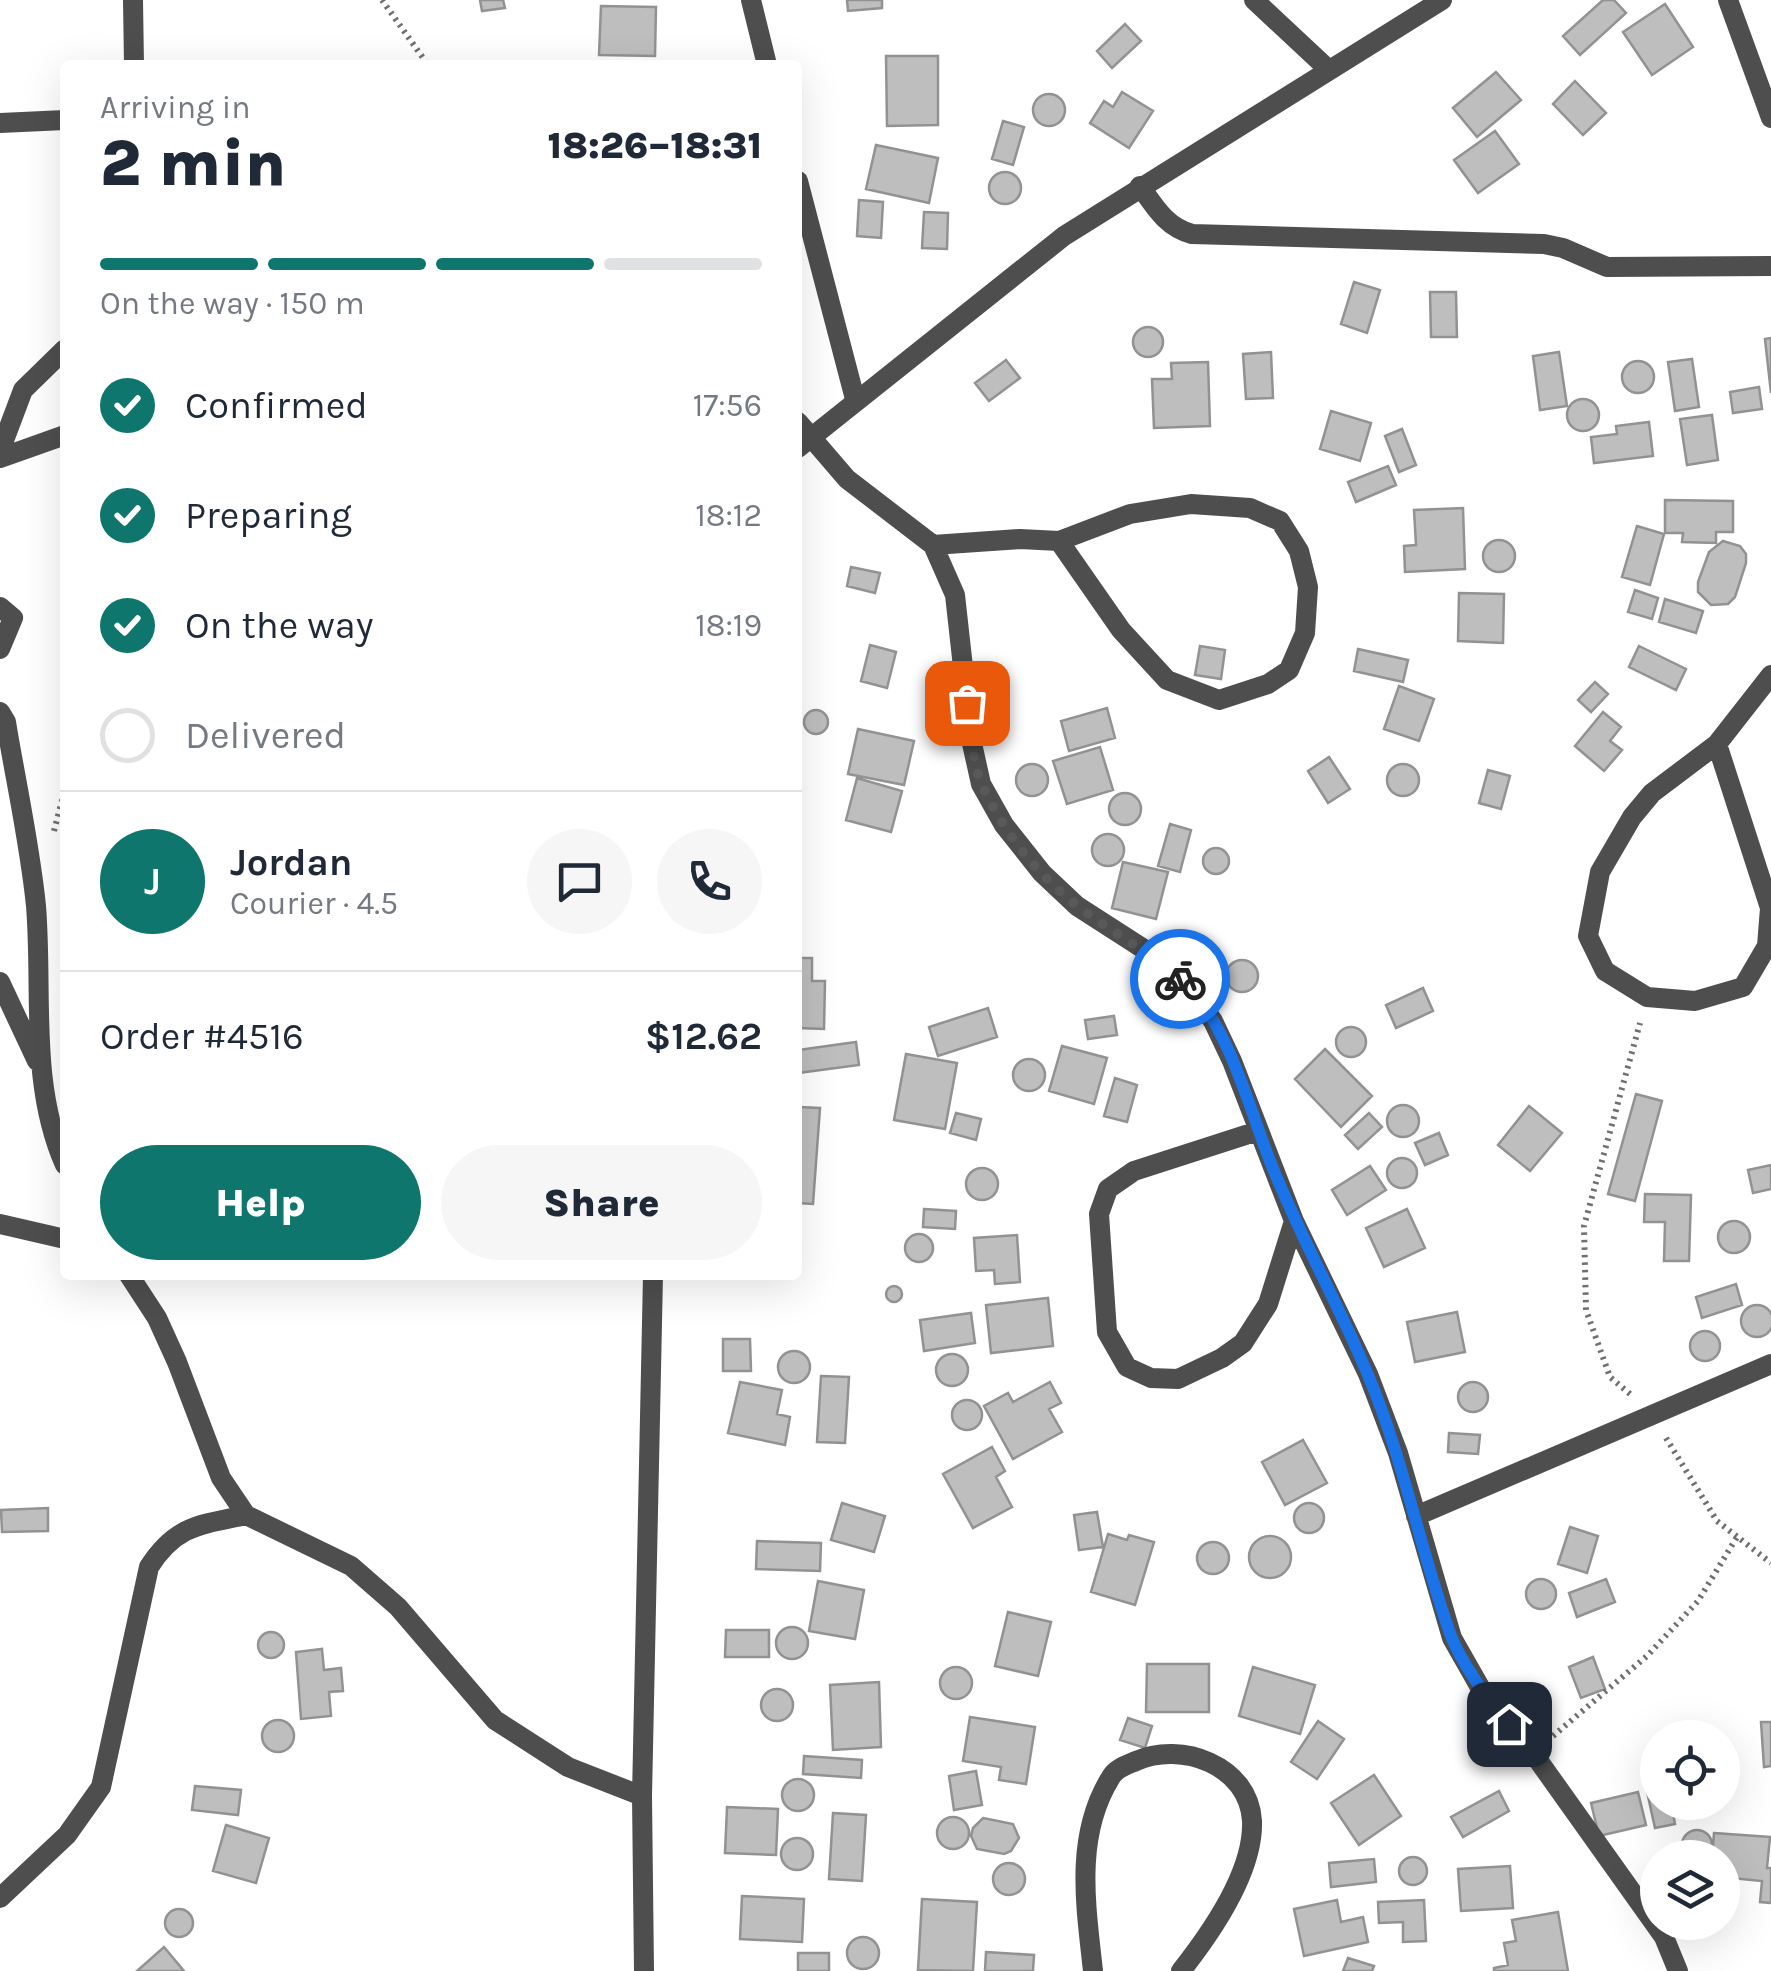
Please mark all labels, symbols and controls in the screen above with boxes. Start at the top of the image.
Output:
text: Arriving in [100,89,251,126]
text: 18:26–18:31 [548,123,762,168]
text: 2 min [100,125,286,201]
text: On the way · 150 m [100,285,365,322]
icon: check [100,378,155,433]
text: Confirmed [185,383,368,428]
text: 17:56 [693,387,762,424]
icon: check [100,488,155,543]
text: Preparing [185,493,352,538]
text: 18:12 [695,497,762,534]
icon: check [100,598,155,653]
text: On the way [185,603,373,648]
text: 18:19 [695,607,762,644]
pin [925,661,1010,746]
icon: bag [940,676,995,731]
text: Delivered [185,713,346,758]
button: chat [527,829,632,934]
button: phone [657,829,762,934]
text: Jordan [230,840,353,885]
text: J [144,859,161,904]
text: Courier · 4.5 [230,885,398,922]
courier [1130,929,1230,1029]
icon: bike [1153,952,1208,1007]
text: Order #4516 [100,1014,304,1059]
text: $12.62 [645,1014,762,1059]
button: Help [100,1145,421,1260]
button: Share [441,1145,762,1260]
pin [1467,1682,1552,1767]
icon: home [1482,1697,1537,1752]
map controls [1640,1720,1740,1940]
button: locate [1640,1720,1740,1820]
button: layers [1640,1840,1740,1940]

